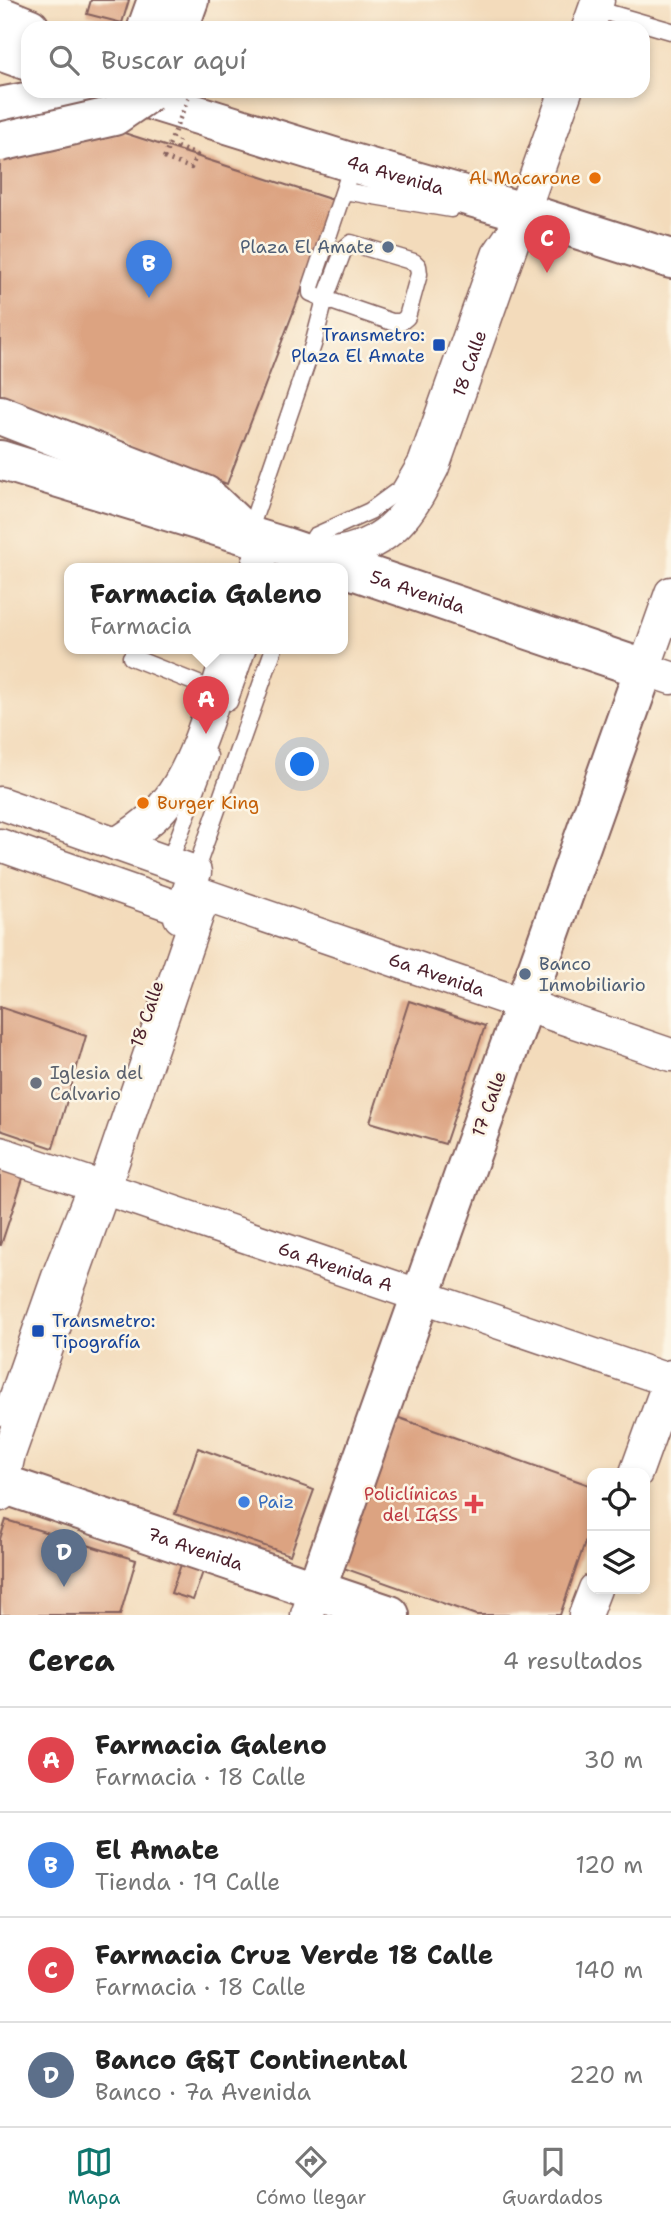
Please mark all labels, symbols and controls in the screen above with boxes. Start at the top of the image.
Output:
search box [21,21,650,98]
icon: search [45,41,83,79]
text: Buscar aquí [101,42,247,77]
street label: 4a Avenida [344,150,447,201]
place label: Al Macarone [469,166,581,190]
marker: Al Macarone [587,170,603,186]
pin: C [524,215,570,273]
place label: Plaza El Amate [240,235,374,259]
marker: Plaza El Amate [380,239,396,255]
pin: B [126,240,172,298]
place label: Transmetro: Plaza El Amate [291,323,425,368]
street label: 18 Calle [447,327,492,400]
marker: Transmetro: Plaza El Amate [431,337,447,353]
popup [64,563,348,654]
street label: 5a Avenida [367,565,468,619]
text: Farmacia Galeno [90,576,322,611]
text: Farmacia [90,611,191,641]
pin: A [183,676,229,734]
your location [285,747,319,781]
place label: Burger King [157,791,259,815]
marker: Burger King [135,795,151,811]
street label: 6a Avenida [385,947,488,1002]
place label: Banco Inmobiliario [539,952,646,997]
marker: Banco Inmobiliario [517,966,533,982]
street label: 18 Calle [124,978,170,1050]
place label: Iglesia del Calvario [50,1061,143,1106]
street label: 17 Calle [466,1068,512,1140]
marker: Iglesia del Calvario [28,1075,44,1091]
street label: 6a Avenida A [275,1236,396,1297]
place label: Transmetro: Tipografía [52,1309,156,1354]
marker: Transmetro: Tipografía [30,1323,46,1339]
map controls [587,1468,650,1594]
button: locate [587,1468,650,1531]
place label: Policlínicas del IGSS [364,1482,458,1527]
place label: Paiz [258,1490,294,1514]
marker: Paiz [236,1494,252,1510]
marker: Policlínicas del IGSS [464,1494,484,1514]
street label: 7a Avenida [144,1522,246,1576]
pin: D [41,1529,87,1587]
button: layers [587,1531,650,1594]
text: Cerca [28,1640,115,1681]
text: 4 resultados [503,1646,643,1676]
text: Farmacia Galeno [95,1727,327,1762]
text: A [42,1745,60,1775]
text: 30 m [584,1745,643,1775]
text: Farmacia · 18 Calle [95,1762,306,1792]
text: El Amate [95,1832,219,1867]
text: B [44,1850,58,1880]
text: 120 m [575,1850,643,1880]
text: Tienda · 19 Calle [95,1867,280,1897]
text: Farmacia Cruz Verde 18 Calle [95,1937,493,1972]
text: C [44,1955,58,1985]
text: 140 m [575,1955,643,1985]
text: Farmacia · 18 Calle [95,1972,306,2002]
text: Banco G&T Continental [95,2042,407,2077]
text: D [43,2060,59,2090]
text: 220 m [569,2060,643,2090]
text: Banco · 7a Avenida [95,2077,311,2107]
tab: Mapa [68,2143,120,2210]
tab: Cómo llegar [256,2143,367,2210]
tab: Guardados [502,2143,603,2210]

